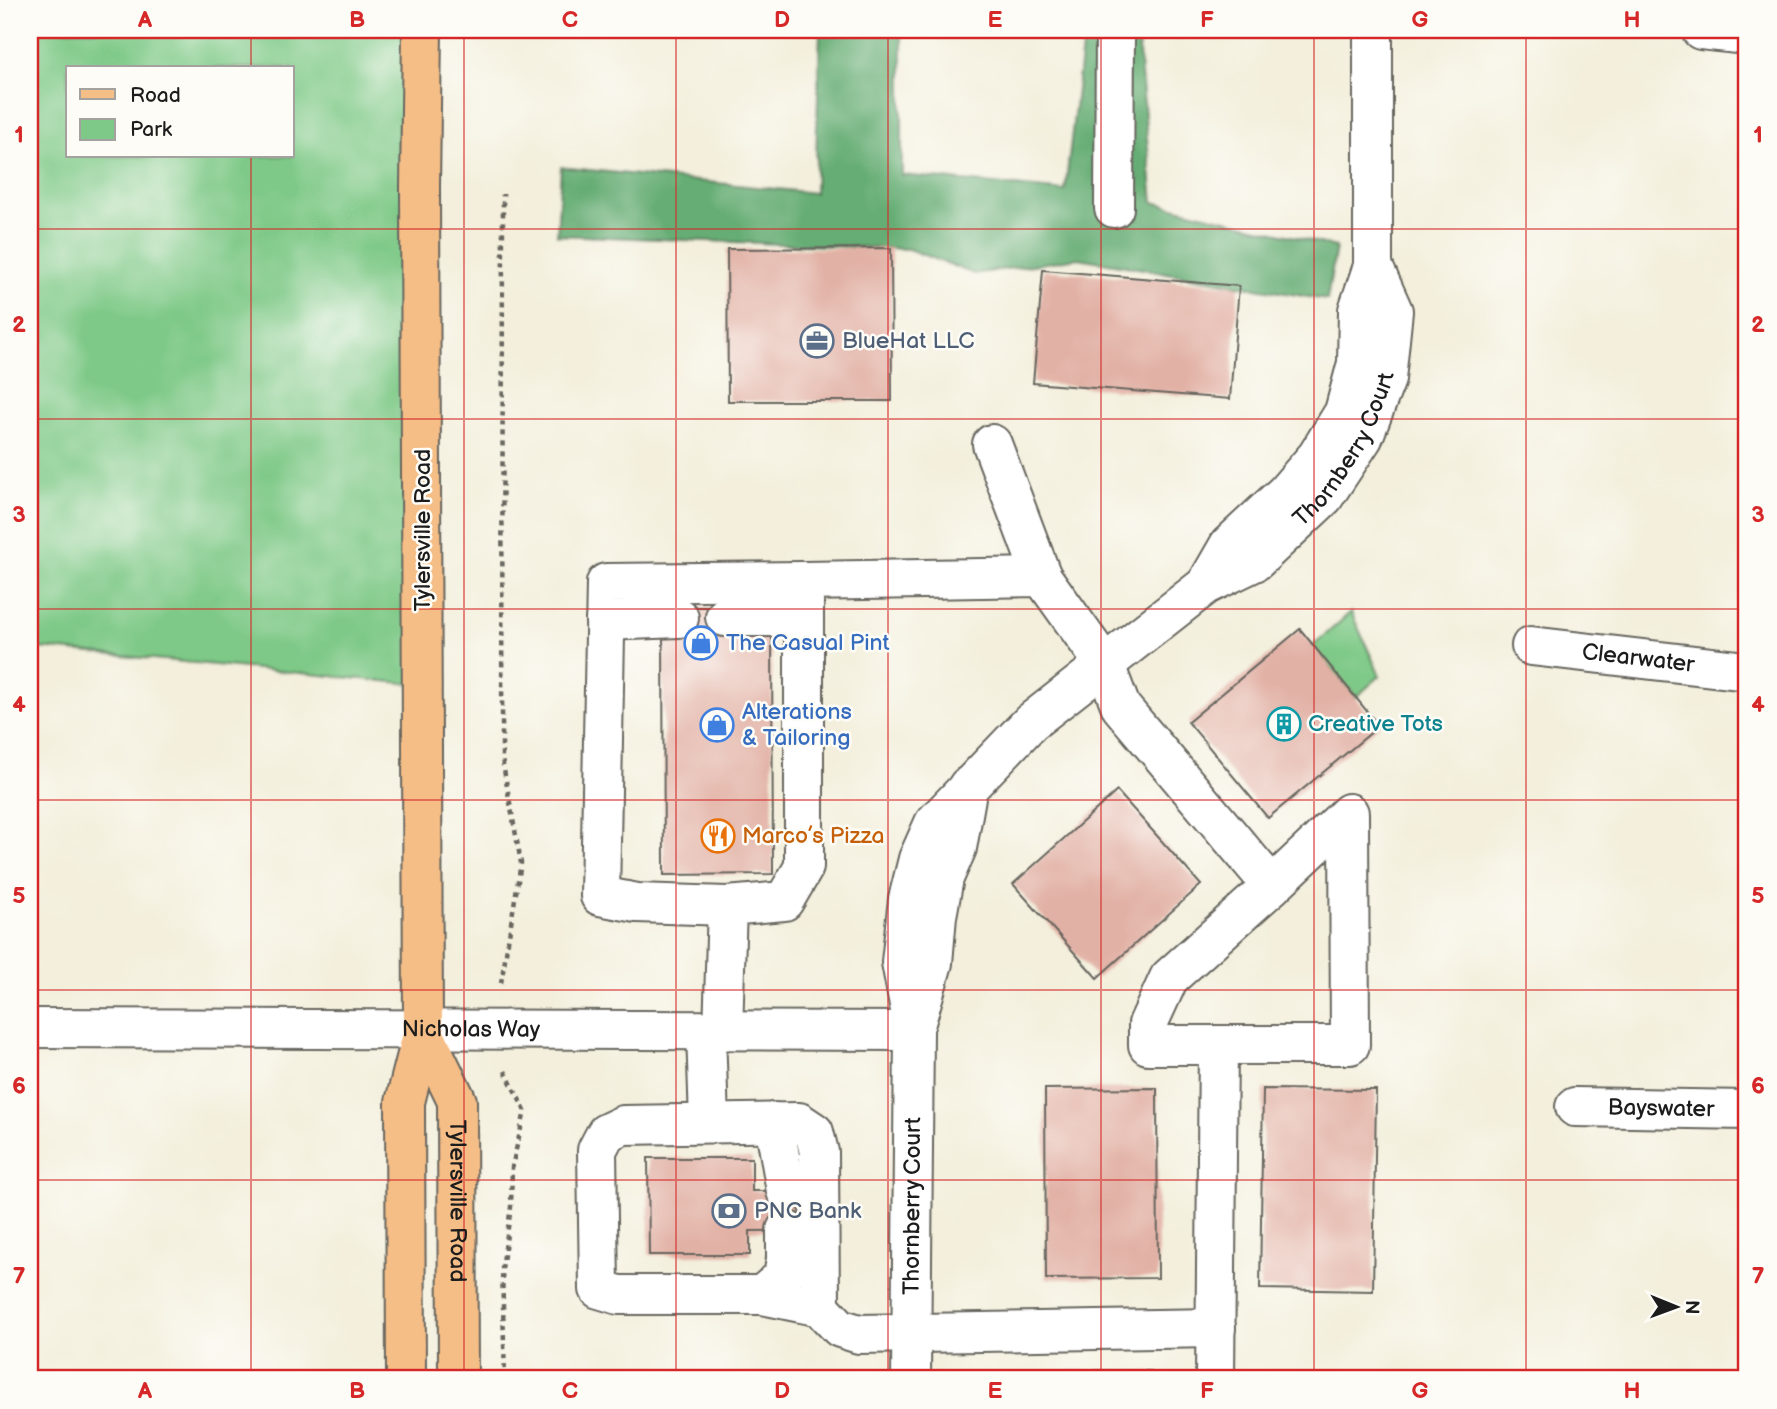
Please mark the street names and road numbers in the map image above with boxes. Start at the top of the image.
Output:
street label: Thornberry Court [1287,371,1401,533]
street label: Tylersville Road [409,449,437,611]
street label: Clearwater [1581,638,1697,679]
street label: Nicholas Way [402,1015,541,1044]
street label: Bayswater [1607,1094,1715,1123]
street label: Thornberry Court [898,1117,927,1295]
street label: Tylersville Road [443,1120,472,1283]

